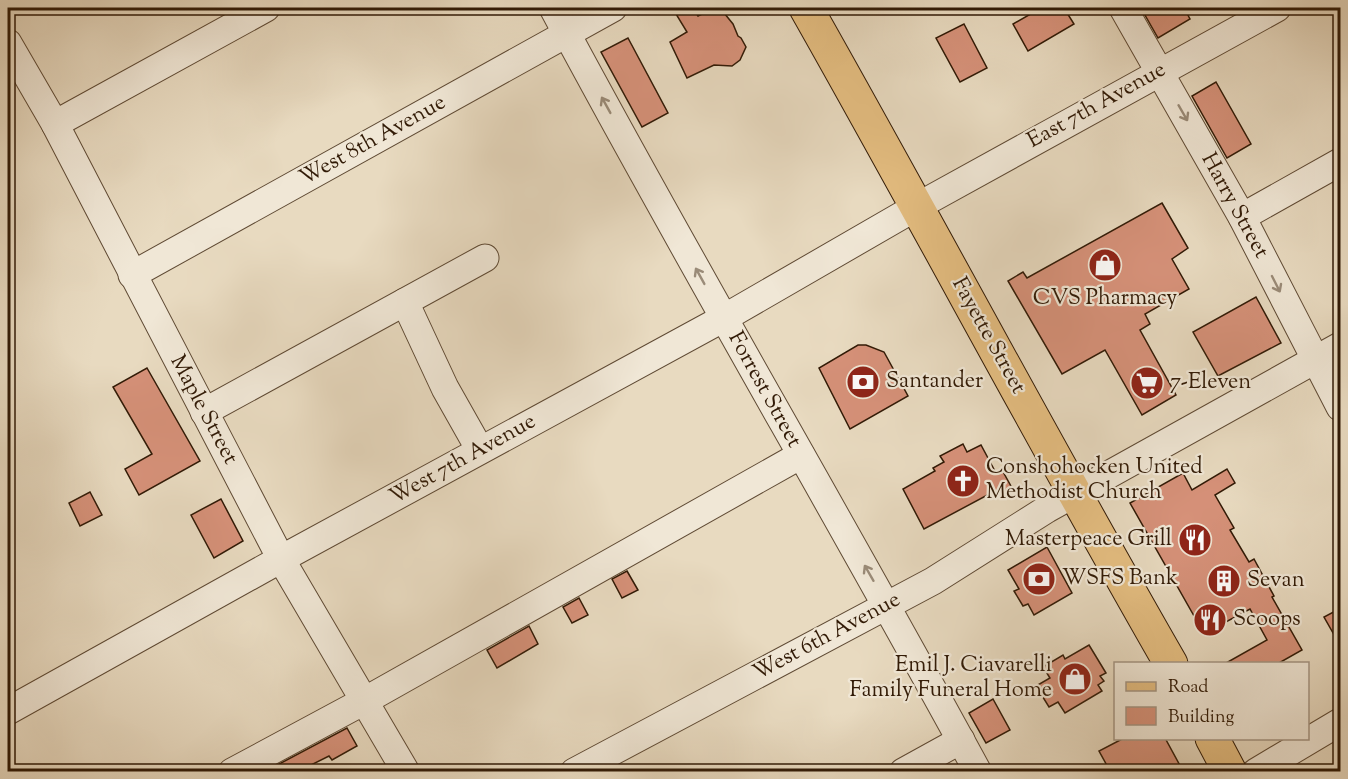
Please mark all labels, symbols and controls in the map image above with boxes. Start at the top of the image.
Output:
street label: East 7th Avenue [1022,55,1172,157]
street label: West 8th Avenue [294,87,452,195]
one-way arrow [600,97,612,114]
one-way arrow [1177,104,1189,121]
street label: Harry Street [1192,147,1276,265]
shop icon: CVS Pharmacy [1087,247,1123,283]
one-way arrow [694,267,705,285]
street label: Fayette Street [943,272,1034,401]
one-way arrow [1271,275,1283,293]
place label: CVS Pharmacy [1033,283,1177,315]
street label: Forrest Street [719,326,809,454]
street label: Maple Street [161,350,245,471]
bank icon: Santander [845,364,881,400]
supermarket icon: 7-Eleven [1129,365,1165,401]
place label: Santander [886,366,983,398]
place label: 7-Eleven [1170,367,1251,399]
street label: West 7th Avenue [384,406,542,514]
place label: Conshohocken United Methodist Church [986,452,1203,509]
church icon: Conshohocken United Methodist Church [945,463,981,499]
restaurant icon: Masterpeace Grill [1177,522,1213,558]
place label: Masterpeace Grill [1005,524,1172,556]
bank icon: WSFS Bank [1021,561,1057,597]
place label: WSFS Bank [1062,563,1178,595]
building icon: Sevan [1206,563,1242,599]
one-way arrow [863,565,875,582]
place label: Sevan [1247,565,1305,597]
street label: West 6th Avenue [748,585,906,689]
restaurant icon: Scoops [1192,602,1228,638]
place label: Scoops [1233,604,1301,636]
place label: Emil J. Ciavarelli Family Funeral Home [850,650,1052,707]
shop icon: Emil J. Ciavarelli Family Funeral Home [1057,661,1093,697]
legend [1114,662,1309,740]
text: Road [1168,675,1208,701]
text: Building [1168,705,1234,731]

